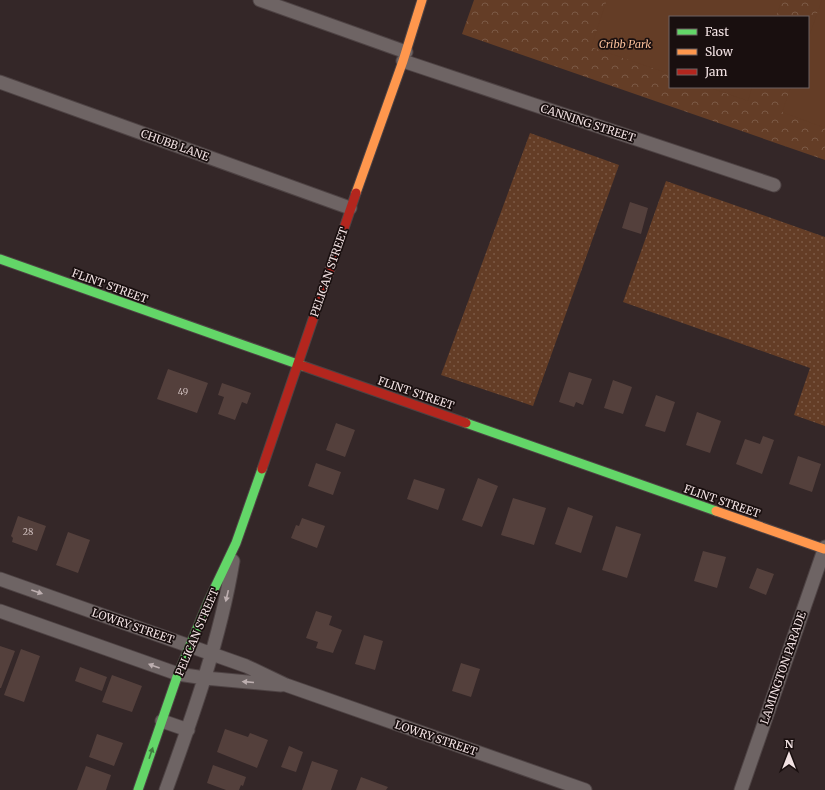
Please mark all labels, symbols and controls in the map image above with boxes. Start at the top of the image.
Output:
legend [669,16,809,88]
text: Fast [705,24,729,39]
park label: Cribb Park [599,37,651,51]
text: Slow [705,44,734,59]
text: Jam [704,64,728,79]
street label: CANNING STREET [539,101,637,145]
street label: CHUBB LANE [139,126,211,164]
street label: PELICAN STREET [307,225,351,319]
street label: FLINT STREET [70,266,150,306]
street label: FLINT STREET [376,373,456,413]
house number: 49 [178,386,188,397]
street label: FLINT STREET [682,481,762,521]
house number: 28 [23,526,33,537]
street label: PELICAN STREET [172,586,222,678]
one-way arrow [223,589,229,602]
one-way arrow [31,590,43,596]
street label: LOWRY STREET [90,605,176,647]
street label: LAMINGTON PARADE [757,610,809,726]
one-way arrow [147,662,159,668]
one-way arrow [242,679,254,685]
street label: LOWRY STREET [393,717,479,759]
north arrow [769,734,809,774]
text: N [785,737,794,751]
one-way arrow [148,747,154,759]

